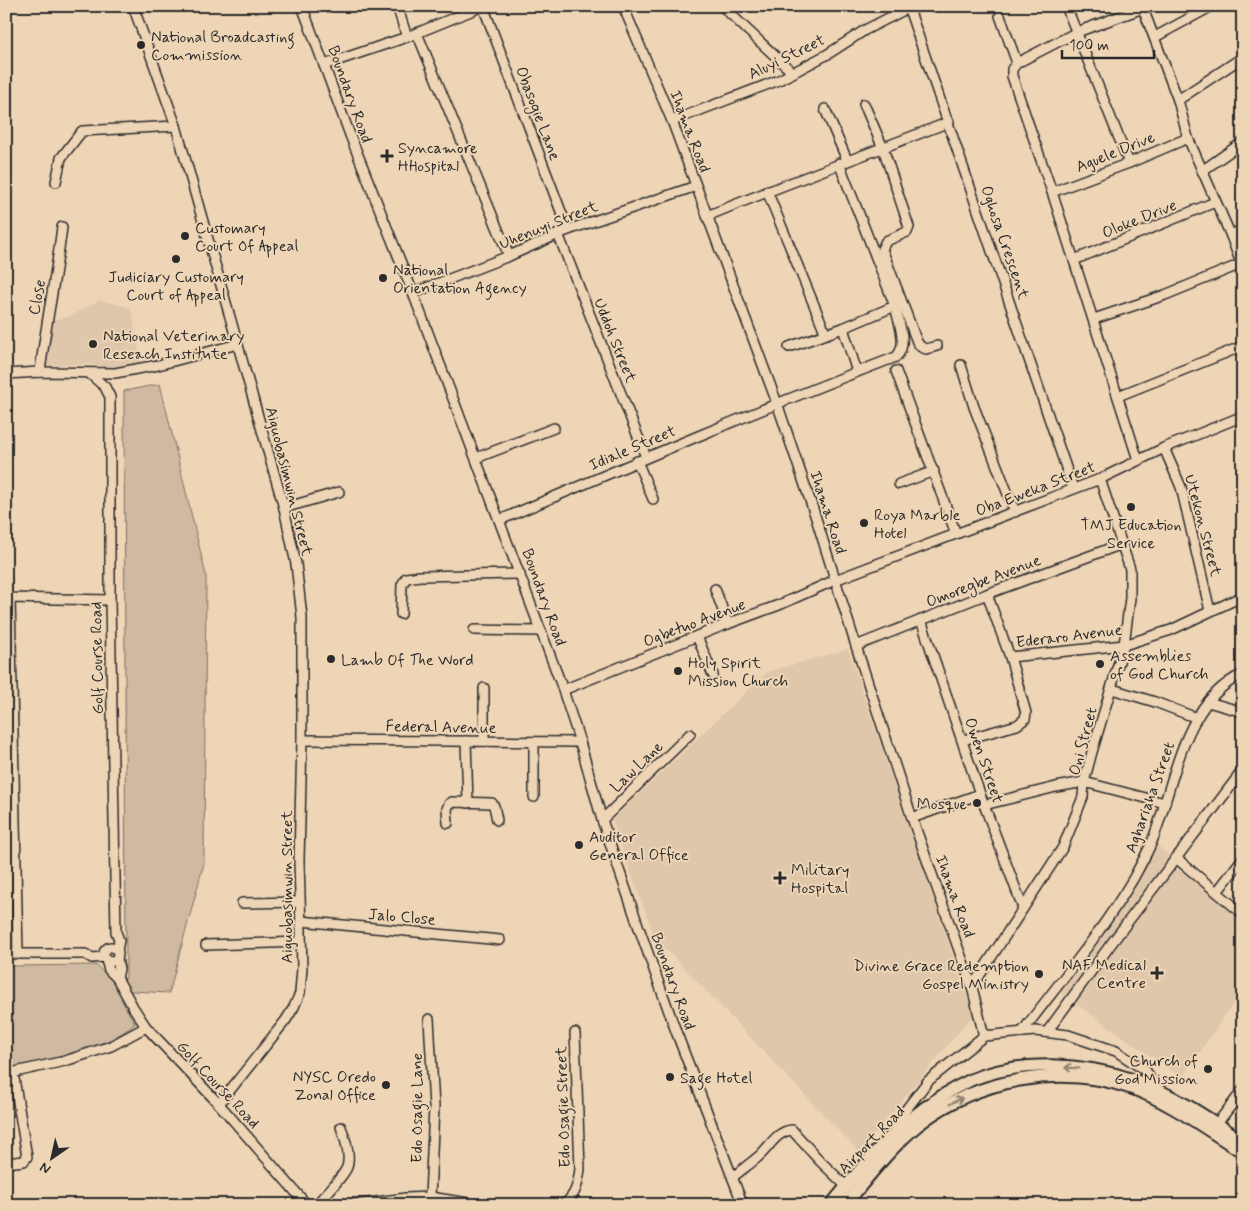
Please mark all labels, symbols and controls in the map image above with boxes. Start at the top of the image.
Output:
place label: National Broadcasting Commission [151,27,295,66]
scale bar [1062,28,1154,60]
street label: Aluyi Street [745,30,829,85]
text: 100 m [1069,36,1109,56]
marker: National Broadcasting Commission [135,39,147,51]
street label: Boundary Road [322,43,377,146]
street label: Obasogie Lane [509,64,565,164]
street label: Ihama Road [664,87,715,176]
street label: Aguele Drive [1073,127,1159,178]
place label: Syncamore HHospital [398,138,478,177]
marker: Syncamore HHospital [380,149,394,163]
street label: Oghosa Crescent [975,183,1034,303]
street label: Oloke Drive [1099,195,1180,244]
street label: Uhenuyi Street [496,196,601,255]
place label: Customary Court Of Appeal [195,218,298,258]
marker: Customary Court Of Appeal [179,230,191,242]
marker: Judiciary Customary Court of Appeal [170,253,182,265]
place label: National Orientation Agency [393,260,527,300]
place label: Judiciary Customary Court of Appeal [108,267,244,307]
marker: National Orientation Agency [377,272,389,284]
street label: Close [24,278,51,317]
street label: Uddoh Street [588,295,641,386]
place label: National Veterinary Reseach Institute [103,326,245,365]
marker: National Veterinary Reseach Institute [87,338,99,350]
street label: Aiguobasimwin Street [260,405,317,559]
street label: Idiale Street [586,421,679,476]
street label: Oba Eweka Street [973,457,1099,522]
street label: Ihama Road [804,468,851,557]
street label: Utekon Street [1179,472,1226,579]
marker: TMJ Education Service [1125,501,1137,513]
place label: Roya Marble Hotel [874,505,961,544]
place label: TMJ Education Service [1080,515,1182,554]
marker: Roya Marble Hotel [858,517,870,529]
street label: Boundary Road [516,546,571,649]
street label: Omoregbe Avenue [923,550,1044,614]
street label: Ogbetuo Avenue [640,594,749,653]
street label: Golf Course Road [86,601,109,715]
street label: Ederaro Avenue [1015,620,1124,653]
place label: Assemblies of God Church [1110,646,1208,685]
place label: Lamb Of The Word [341,650,474,671]
marker: Lamb Of The Word [325,653,337,665]
place label: Holy Spirit Mission Church [688,653,788,692]
marker: Assemblies of God Church [1094,658,1106,670]
marker: Holy Spirit Mission Church [672,665,684,677]
street label: Oni Street [1064,705,1103,778]
street label: Owen Street [959,715,1008,806]
street label: Federal Avenue [385,716,497,739]
street label: Law Lane [606,736,668,797]
street label: Aghariaha Street [1121,739,1180,856]
place label: Mosque [917,794,967,815]
marker: Mosque [971,797,983,809]
street label: Aiguobasimwin Street [277,810,298,964]
place label: Auditor General Office [589,827,689,866]
marker: Auditor General Office [573,839,585,851]
street label: Ihama Road [930,852,979,941]
place label: Military Hospital [791,860,849,899]
marker: Military Hospital [773,871,787,885]
street label: Jalo Close [367,904,437,931]
street label: Boundary Road [645,930,700,1033]
place label: NAF Medical Centre [1062,955,1146,994]
place label: Divine Grace Redemption Gospel Ministry [853,956,1029,995]
marker: NAF Medical Centre [1150,966,1164,980]
marker: Divine Grace Redemption Gospel Ministry [1033,968,1045,980]
street label: Golf Course Road [172,1037,264,1133]
street label: Edo Osagie Street [551,1045,577,1168]
place label: Church of God Mission [1114,1051,1198,1090]
street label: Edo Osagie Lane [407,1053,429,1163]
one-way arrow [1064,1063,1080,1073]
marker: Church of God Mission [1202,1063,1214,1075]
place label: NYSC Oredo Zonal Office [293,1067,376,1106]
place label: Sage Hotel [680,1068,753,1090]
marker: Sage Hotel [664,1071,676,1083]
marker: NYSC Oredo Zonal Office [380,1079,392,1091]
one-way arrow [949,1096,964,1106]
street label: Airport Road [834,1101,910,1179]
north arrow [28,1134,78,1184]
text: N [36,1158,54,1178]

